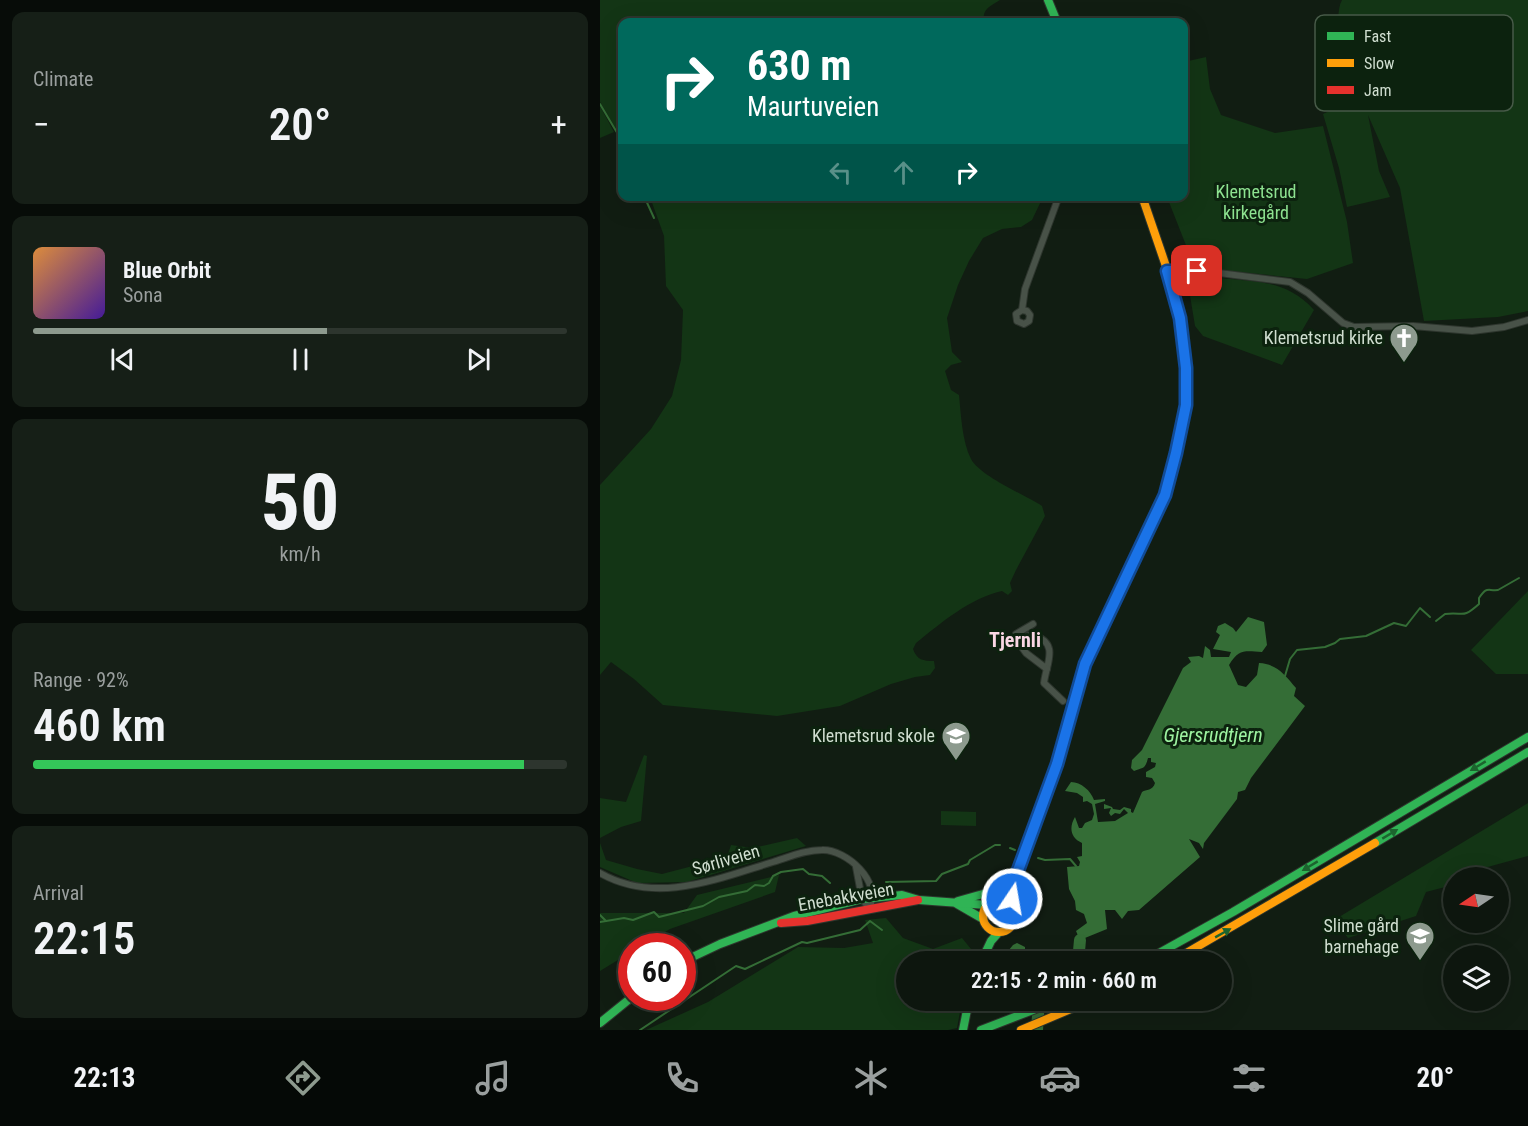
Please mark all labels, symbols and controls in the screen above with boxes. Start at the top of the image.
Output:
legend [1315,15,1513,111]
text: Fast [1364,27,1391,46]
text: 630 m [747,41,852,90]
icon: right [648,42,726,120]
text: Slow [1364,54,1394,73]
text: Climate [33,67,93,91]
text: Jam [1364,81,1391,100]
text: Maurtuveien [747,91,879,123]
text: 20° [269,98,331,151]
text: − [33,105,50,144]
text: + [551,105,567,144]
icon: left [824,156,857,189]
icon: ahead [887,156,920,189]
icon: right [950,156,983,189]
park label: Klemetsrud kirkegård [1215,181,1297,223]
pin [1171,245,1222,296]
icon: arrive [1180,254,1213,287]
text: Blue Orbit [123,258,211,283]
text: Sona [123,283,163,307]
church icon: Klemetsrud kirke [1388,322,1420,364]
place label: Klemetsrud kirke [1264,327,1383,348]
icon: previous [106,343,139,376]
icon: pause [284,343,317,376]
icon: next [462,343,495,376]
text: 50 [261,457,339,548]
text: km/h [279,542,321,566]
district label: Tjernli [989,628,1041,652]
text: Range · 92% [33,668,129,692]
text: 460 km [33,699,166,752]
school or university icon: Klemetsrud skole [940,720,972,762]
water label: Gjersrudtjern [1163,723,1263,747]
place label: Klemetsrud skole [812,725,935,746]
one-way arrow [1470,761,1486,772]
one-way arrow [1382,829,1399,839]
street label: Sørliveien [690,840,762,879]
one-way arrow [1301,861,1318,871]
position arrow [980,867,1044,931]
north arrow [1443,867,1509,933]
map controls [1443,867,1509,1011]
street label: Enebakkveien [796,878,896,915]
text: Arrival [33,881,84,905]
text: 22:15 [33,912,135,965]
place label: Slime gård barnehage [1324,915,1399,957]
school or university icon: Slime gård barnehage [1404,920,1436,962]
one-way arrow [1214,928,1231,938]
speed limit sign: 60 [618,933,696,1011]
button: layers [1443,945,1509,1011]
text: 22:15 · 2 min · 660 m [971,968,1157,993]
icon: directions [282,1057,324,1099]
icon: music [472,1057,514,1099]
icon: phone [661,1057,703,1099]
icon: climate [850,1057,892,1099]
icon: car [1039,1057,1081,1099]
icon: filters [1228,1057,1270,1099]
text: 22:13 [74,1062,135,1094]
text: 20° [1417,1062,1454,1094]

